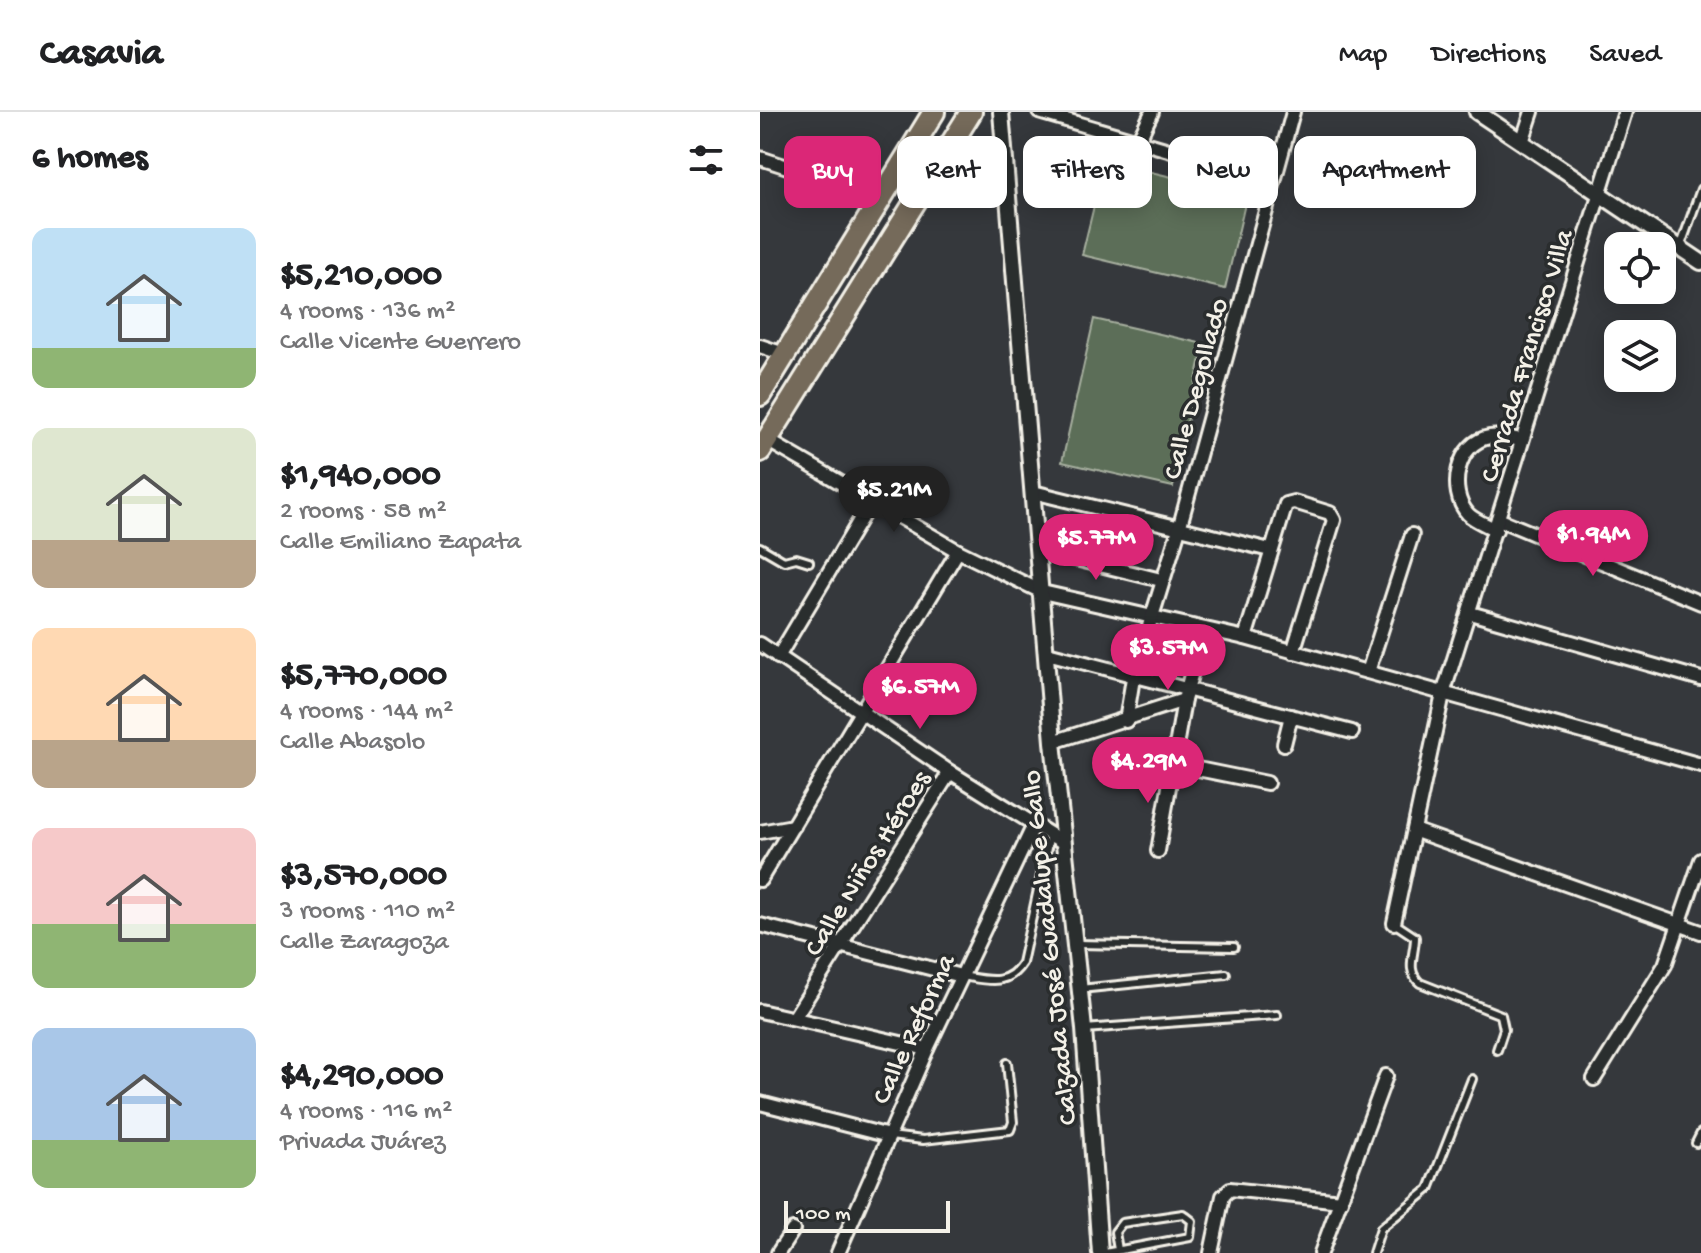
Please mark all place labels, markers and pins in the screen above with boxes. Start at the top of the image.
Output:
pin: $5.21M [829,466,959,534]
pin: $1.94M [1528,510,1658,578]
pin: $5.77M [1031,514,1161,582]
pin: $3.57M [1103,624,1233,692]
pin: $6.57M [855,663,985,731]
pin: $4.29M [1083,737,1213,805]

